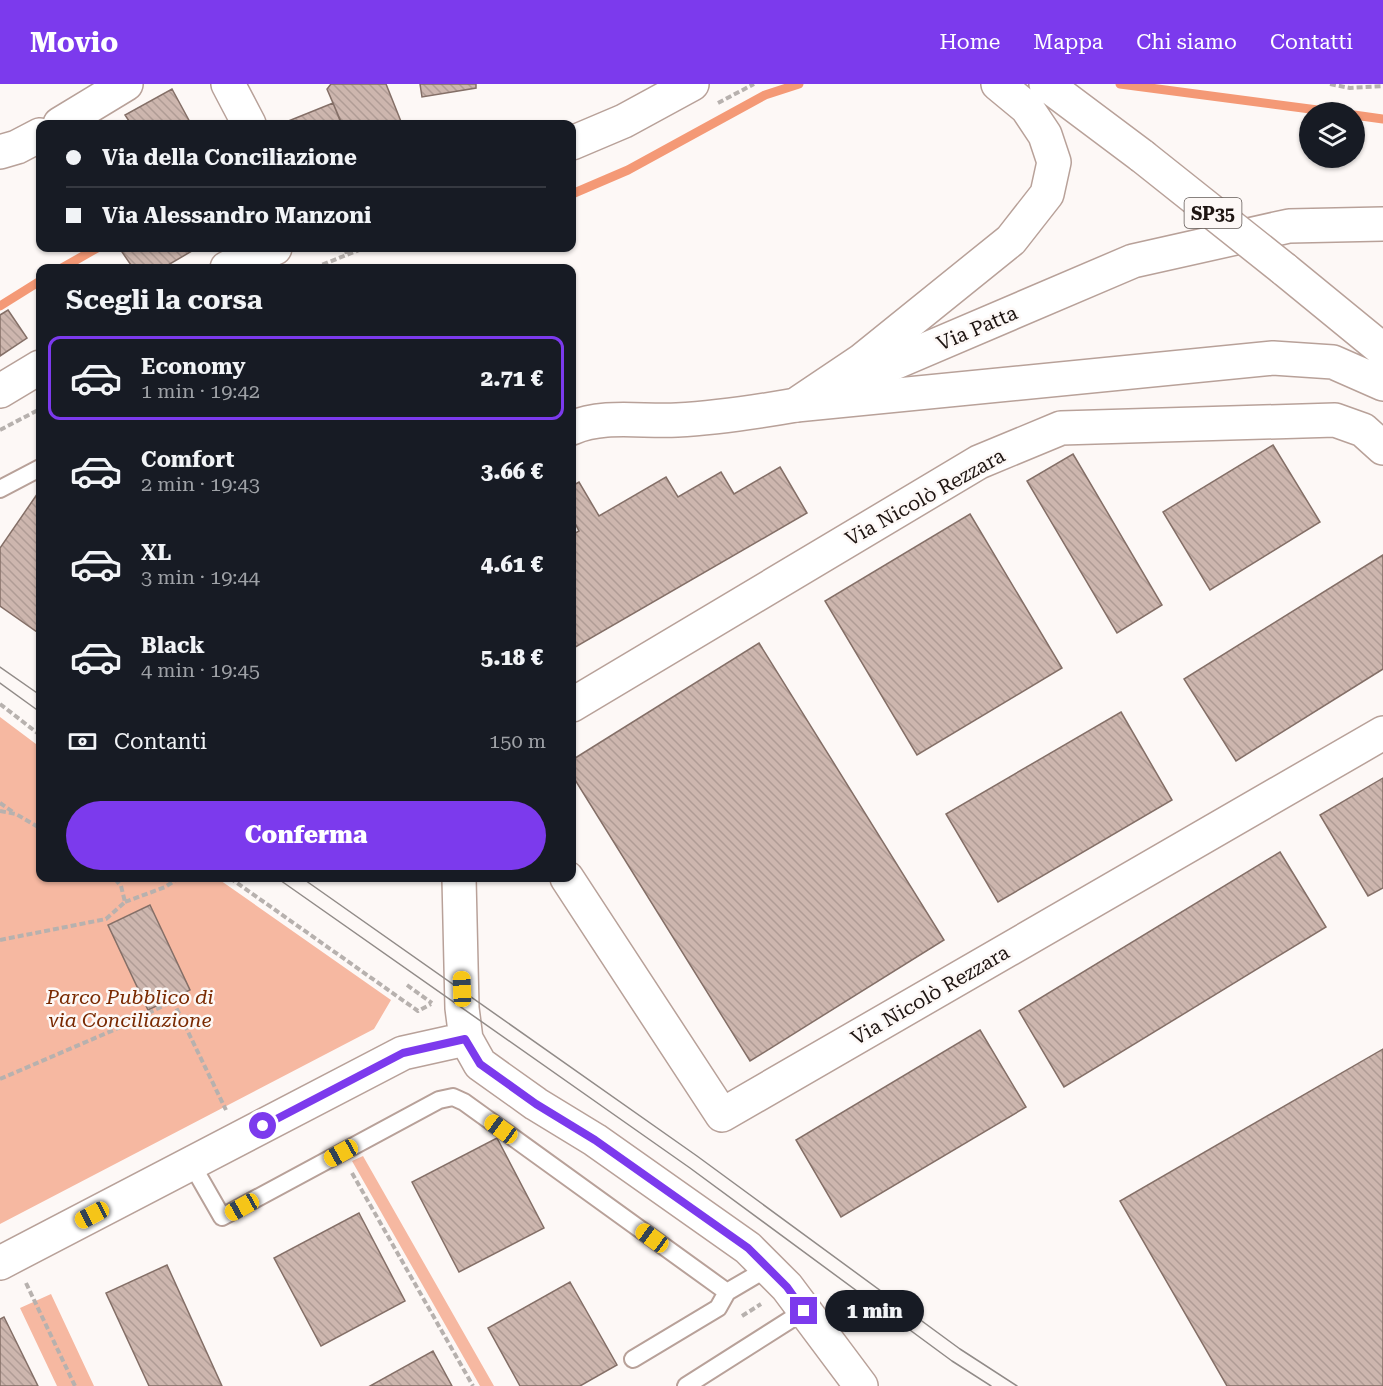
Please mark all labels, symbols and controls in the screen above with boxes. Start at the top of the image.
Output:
text: Movio [30,26,118,59]
text: Home [939,30,1000,54]
text: Mappa [1033,30,1103,54]
text: Chi siamo [1136,30,1237,54]
text: Contatti [1270,30,1353,54]
map controls [1299,102,1365,168]
button: layers [1299,102,1365,168]
text: Via della Conciliazione [102,145,357,170]
road number: SP35 [1184,198,1242,228]
text: Via Alessandro Manzoni [102,203,371,228]
text: Scegli la corsa [66,284,263,316]
street label: Via Patta [933,300,1021,356]
icon: car [69,351,123,405]
text: Economy [141,354,245,379]
text: 2.71 € [481,366,543,391]
text: 1 min · 19:42 [141,379,260,403]
street label: Via Nicolò Rezzara [841,443,1009,551]
icon: car [69,444,123,498]
text: Comfort [141,447,234,472]
text: 3.66 € [481,459,543,484]
text: 2 min · 19:43 [141,472,260,496]
icon: car [69,537,123,591]
text: XL [141,540,171,565]
text: 4.61 € [481,552,543,577]
text: 3 min · 19:44 [141,565,260,589]
icon: car [69,630,123,684]
text: Black [141,633,205,658]
text: 5.18 € [481,645,543,670]
text: 4 min · 19:45 [141,658,260,682]
icon: cash [66,725,99,758]
text: Contanti [114,729,207,754]
text: 150 m [489,729,546,753]
button: Conferma [66,801,546,870]
street label: Via Nicolò Rezzara [847,940,1014,1050]
car [452,971,472,1007]
park label: Parco Pubblico di via Conciliazione [45,985,214,1032]
car [481,1111,521,1147]
route start [249,1112,276,1139]
car [321,1136,361,1170]
car [222,1190,262,1224]
car [72,1199,112,1231]
car [632,1220,672,1256]
callout: 1 min [825,1290,924,1332]
route end [790,1297,817,1324]
text: 1 min [846,1299,903,1323]

